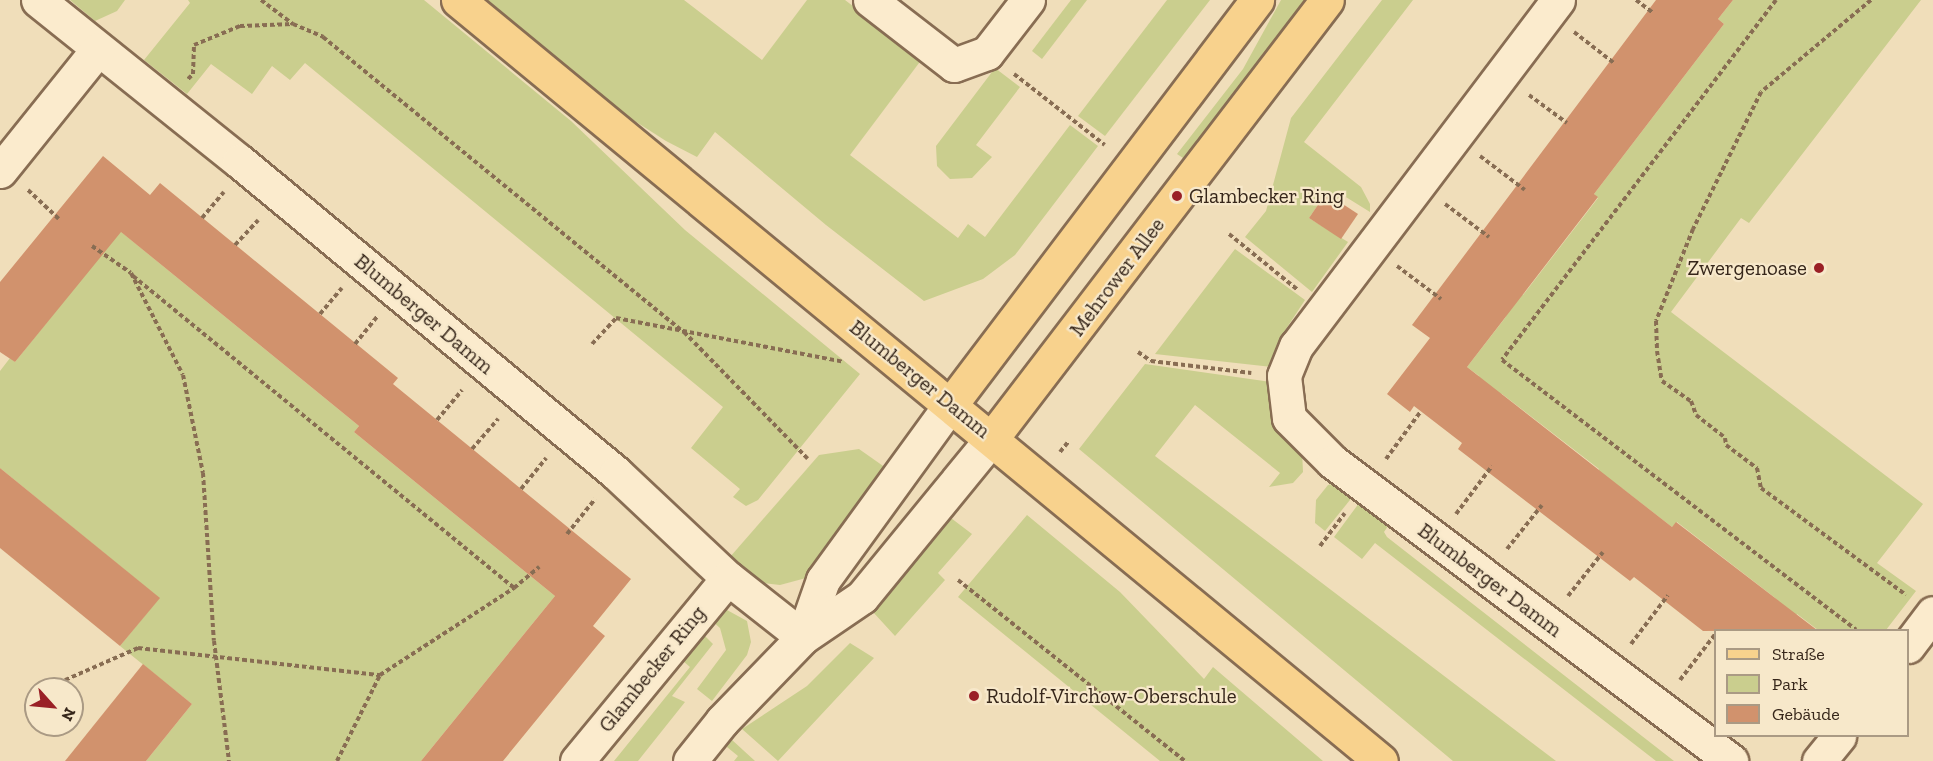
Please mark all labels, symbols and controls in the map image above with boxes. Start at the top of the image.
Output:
place label: Glambecker Ring [1189,183,1345,209]
marker: Glambecker Ring [1170,189,1184,203]
street label: Mehrower Allee [1064,212,1170,342]
street label: Blumberger Damm [349,248,499,380]
place label: Zwergenoase [1687,255,1807,281]
marker: Zwergenoase [1812,261,1826,275]
street label: Blumberger Damm [844,314,996,444]
street label: Blumberger Damm [1413,518,1567,642]
street label: Glambecker Ring [593,601,711,737]
legend [1714,629,1909,737]
text: Straße [1772,643,1825,665]
text: Park [1772,673,1808,695]
north arrow [24,677,84,737]
place label: Rudolf-Virchow-Oberschule [986,683,1237,709]
marker: Rudolf-Virchow-Oberschule [967,689,981,703]
text: Gebäude [1772,703,1840,725]
text: N [57,705,80,724]

